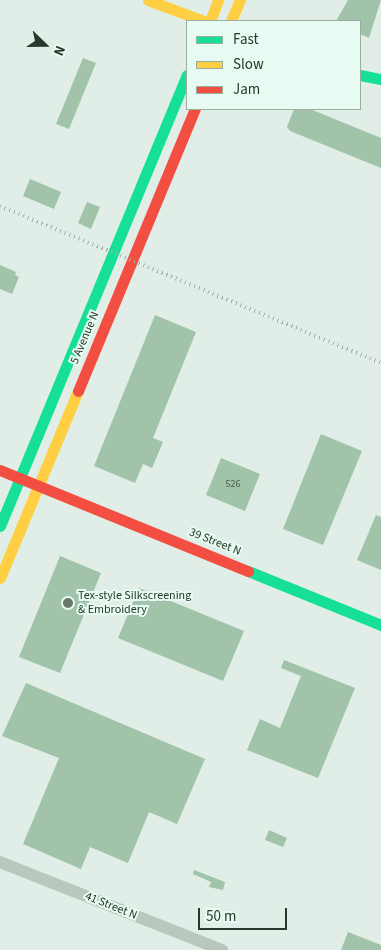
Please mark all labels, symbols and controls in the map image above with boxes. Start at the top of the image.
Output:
north arrow [20,20,70,70]
legend [186,20,361,110]
text: Fast [233,29,259,50]
text: N [48,43,70,59]
text: Slow [233,54,264,75]
text: Jam [233,79,260,100]
street label: 5 Avenue N [68,310,102,366]
house number: 526 [226,479,240,491]
street label: 39 Street N [187,525,243,559]
place label: Tex-style Silkscreening & Embroidery [78,589,191,617]
marker: Tex-style Silkscreening & Embroidery [62,597,74,609]
street label: 41 Street N [83,889,139,923]
scale bar [201,898,290,930]
text: 50 m [206,906,236,927]

